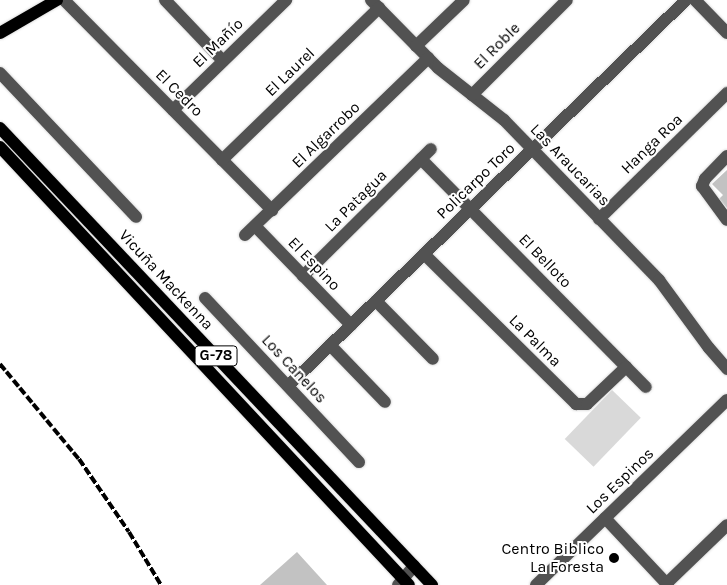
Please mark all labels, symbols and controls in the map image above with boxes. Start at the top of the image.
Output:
street label: El Mañío [189,14,247,72]
street label: El Roble [470,19,524,73]
street label: El Laurel [261,44,319,100]
street label: El Cedro [151,65,207,121]
street label: El Algarrobo [288,98,364,172]
street label: Hanga Roa [617,110,687,178]
street label: Las Araucarias [526,120,614,210]
street label: Policarpo Toro [433,139,519,223]
street label: La Patagua [321,166,391,236]
street label: Vicuña Mackenna [115,226,217,334]
street label: El Belloto [515,230,575,292]
street label: El Espino [284,233,344,295]
street label: La Palma [505,311,565,371]
street label: Los Canelos [257,331,331,407]
road number: G-78 [194,344,238,368]
street label: Los Espinos [582,444,658,518]
place label: Centro Biblico La Foresta [502,539,604,577]
marker: Centro Biblico La Foresta [608,552,620,564]

